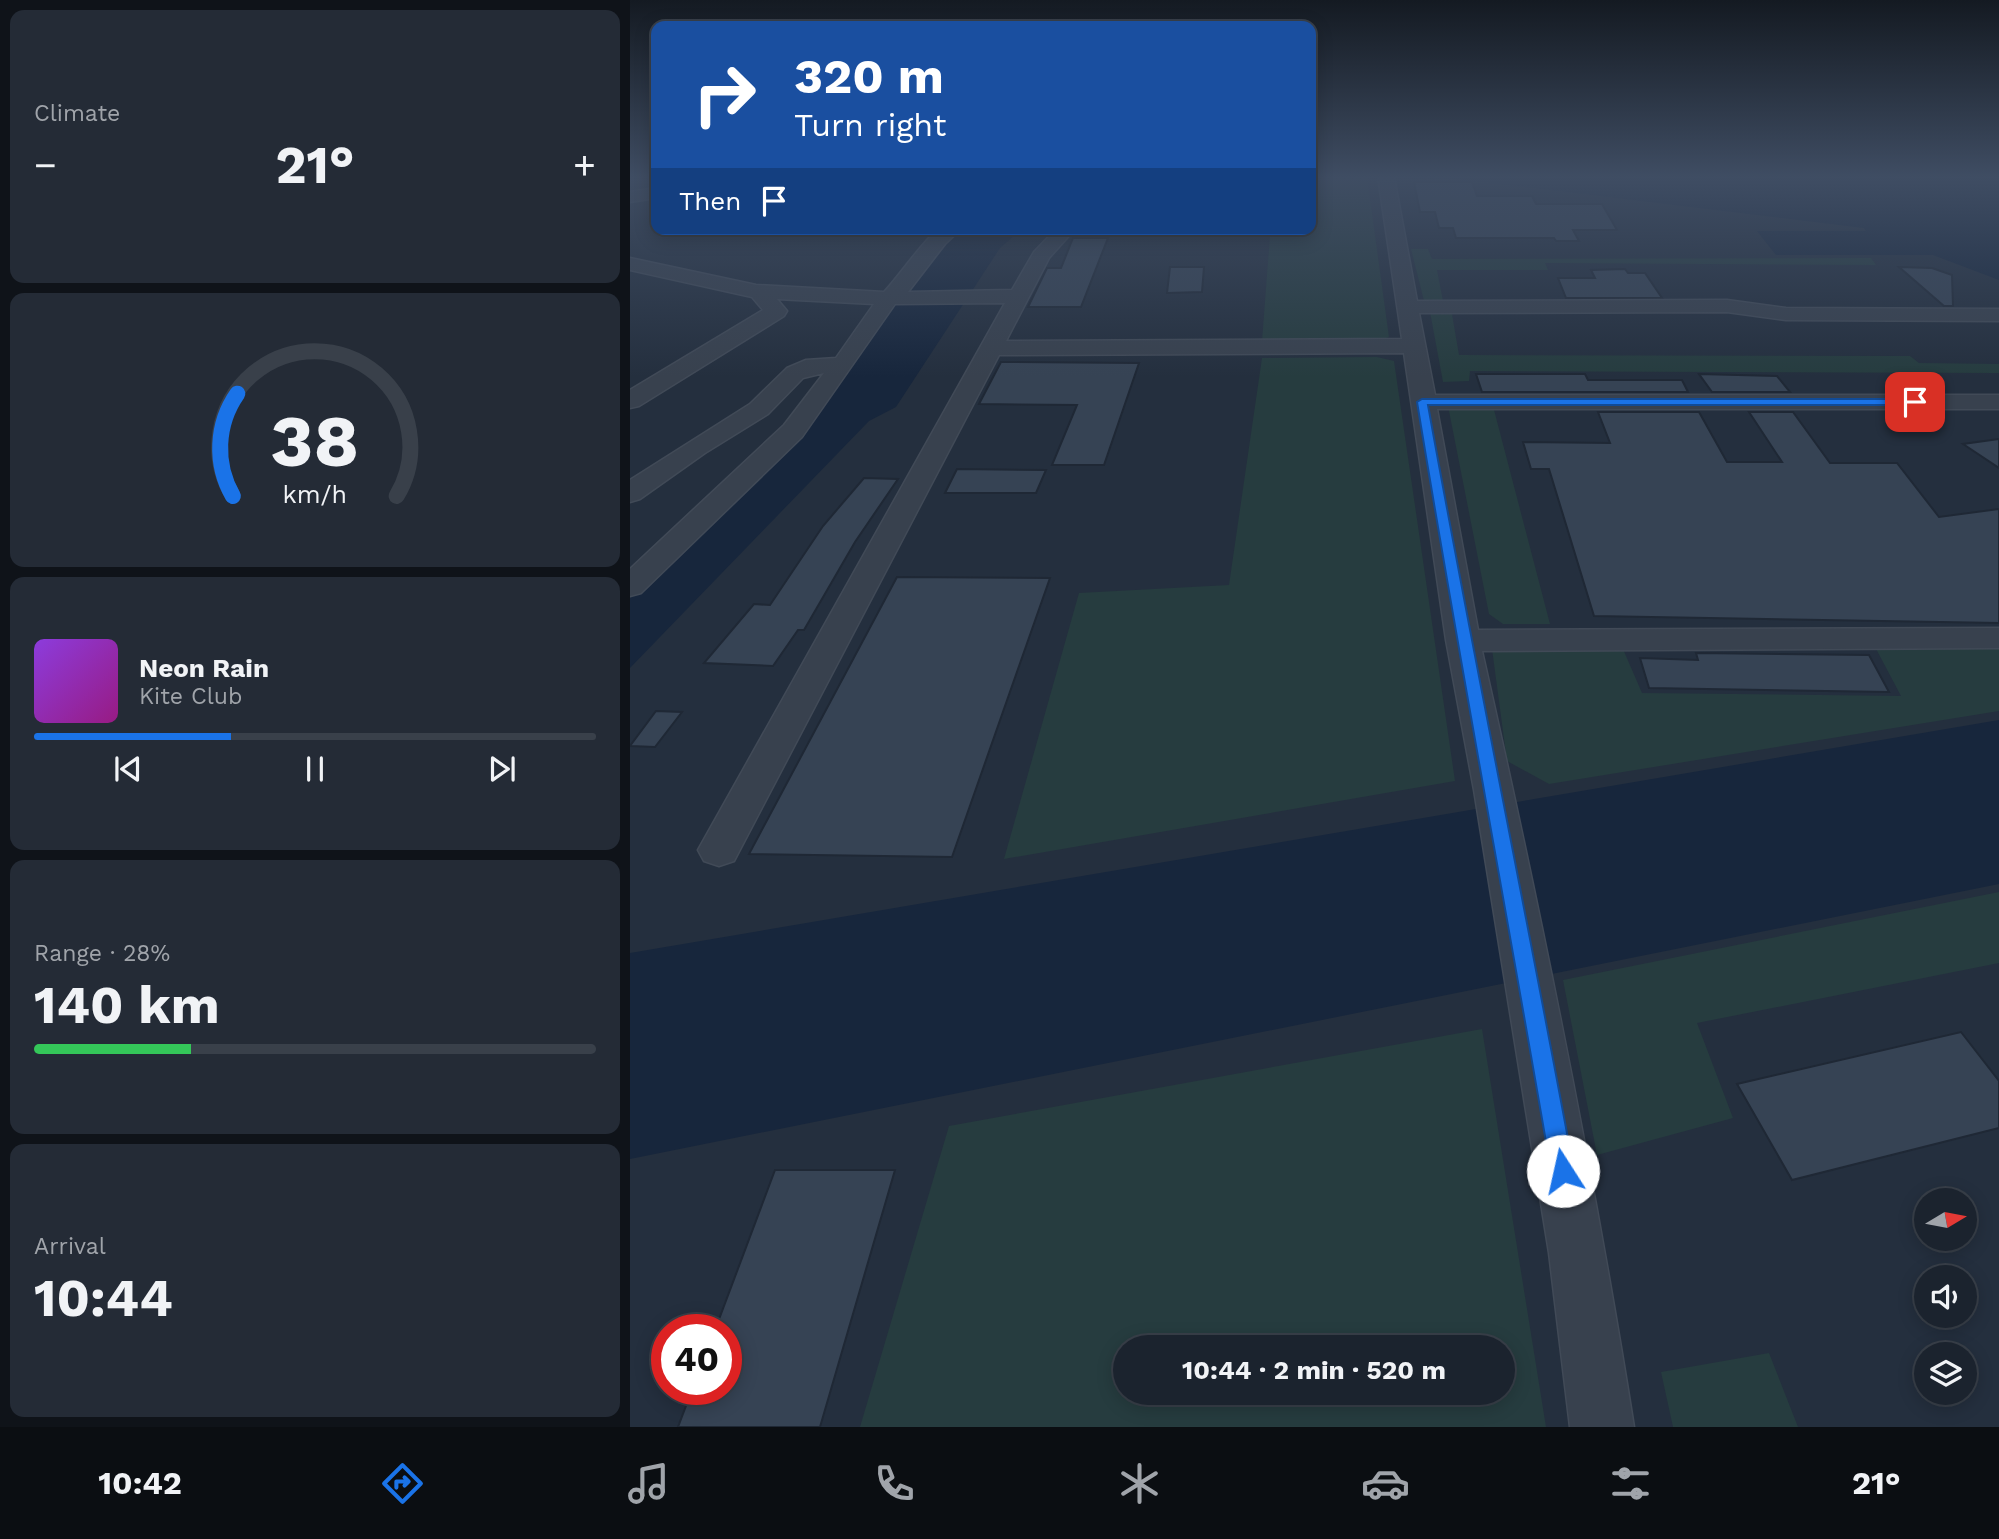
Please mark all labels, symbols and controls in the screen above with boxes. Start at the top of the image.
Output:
text: 320 m [794,47,944,105]
icon: right [679,49,770,140]
text: Climate [34,100,120,127]
text: Turn right [794,106,946,144]
text: 21° [275,135,355,196]
text: − [34,143,57,187]
text: + [573,143,596,187]
icon: arrive [755,182,793,220]
text: Then [679,186,741,216]
pin [1885,372,1945,432]
icon: arrive [1896,383,1934,421]
text: 38 [271,399,359,485]
text: km/h [283,480,347,509]
text: Neon Rain [139,653,269,683]
text: Kite Club [139,683,242,710]
icon: previous [109,750,147,788]
icon: pause [296,750,334,788]
icon: next [483,750,521,788]
text: Range · 28% [34,940,170,967]
text: 140 km [34,975,220,1036]
position arrow [1526,1134,1600,1208]
north arrow [1914,1188,1978,1251]
map controls [1914,1188,1977,1405]
text: Arrival [34,1233,106,1260]
button: sound [1914,1265,1977,1328]
text: 10:44 [34,1268,173,1329]
speed limit sign: 40 [651,1314,742,1405]
button: layers [1914,1342,1977,1405]
text: 10:44 · 2 min · 520 m [1182,1355,1446,1385]
icon: directions [378,1459,427,1508]
icon: music [624,1459,673,1508]
icon: phone [870,1459,919,1508]
icon: climate [1115,1459,1164,1508]
icon: car [1361,1459,1410,1508]
icon: filters [1606,1459,1655,1508]
text: 10:42 [98,1464,182,1502]
text: 21° [1852,1464,1901,1502]

